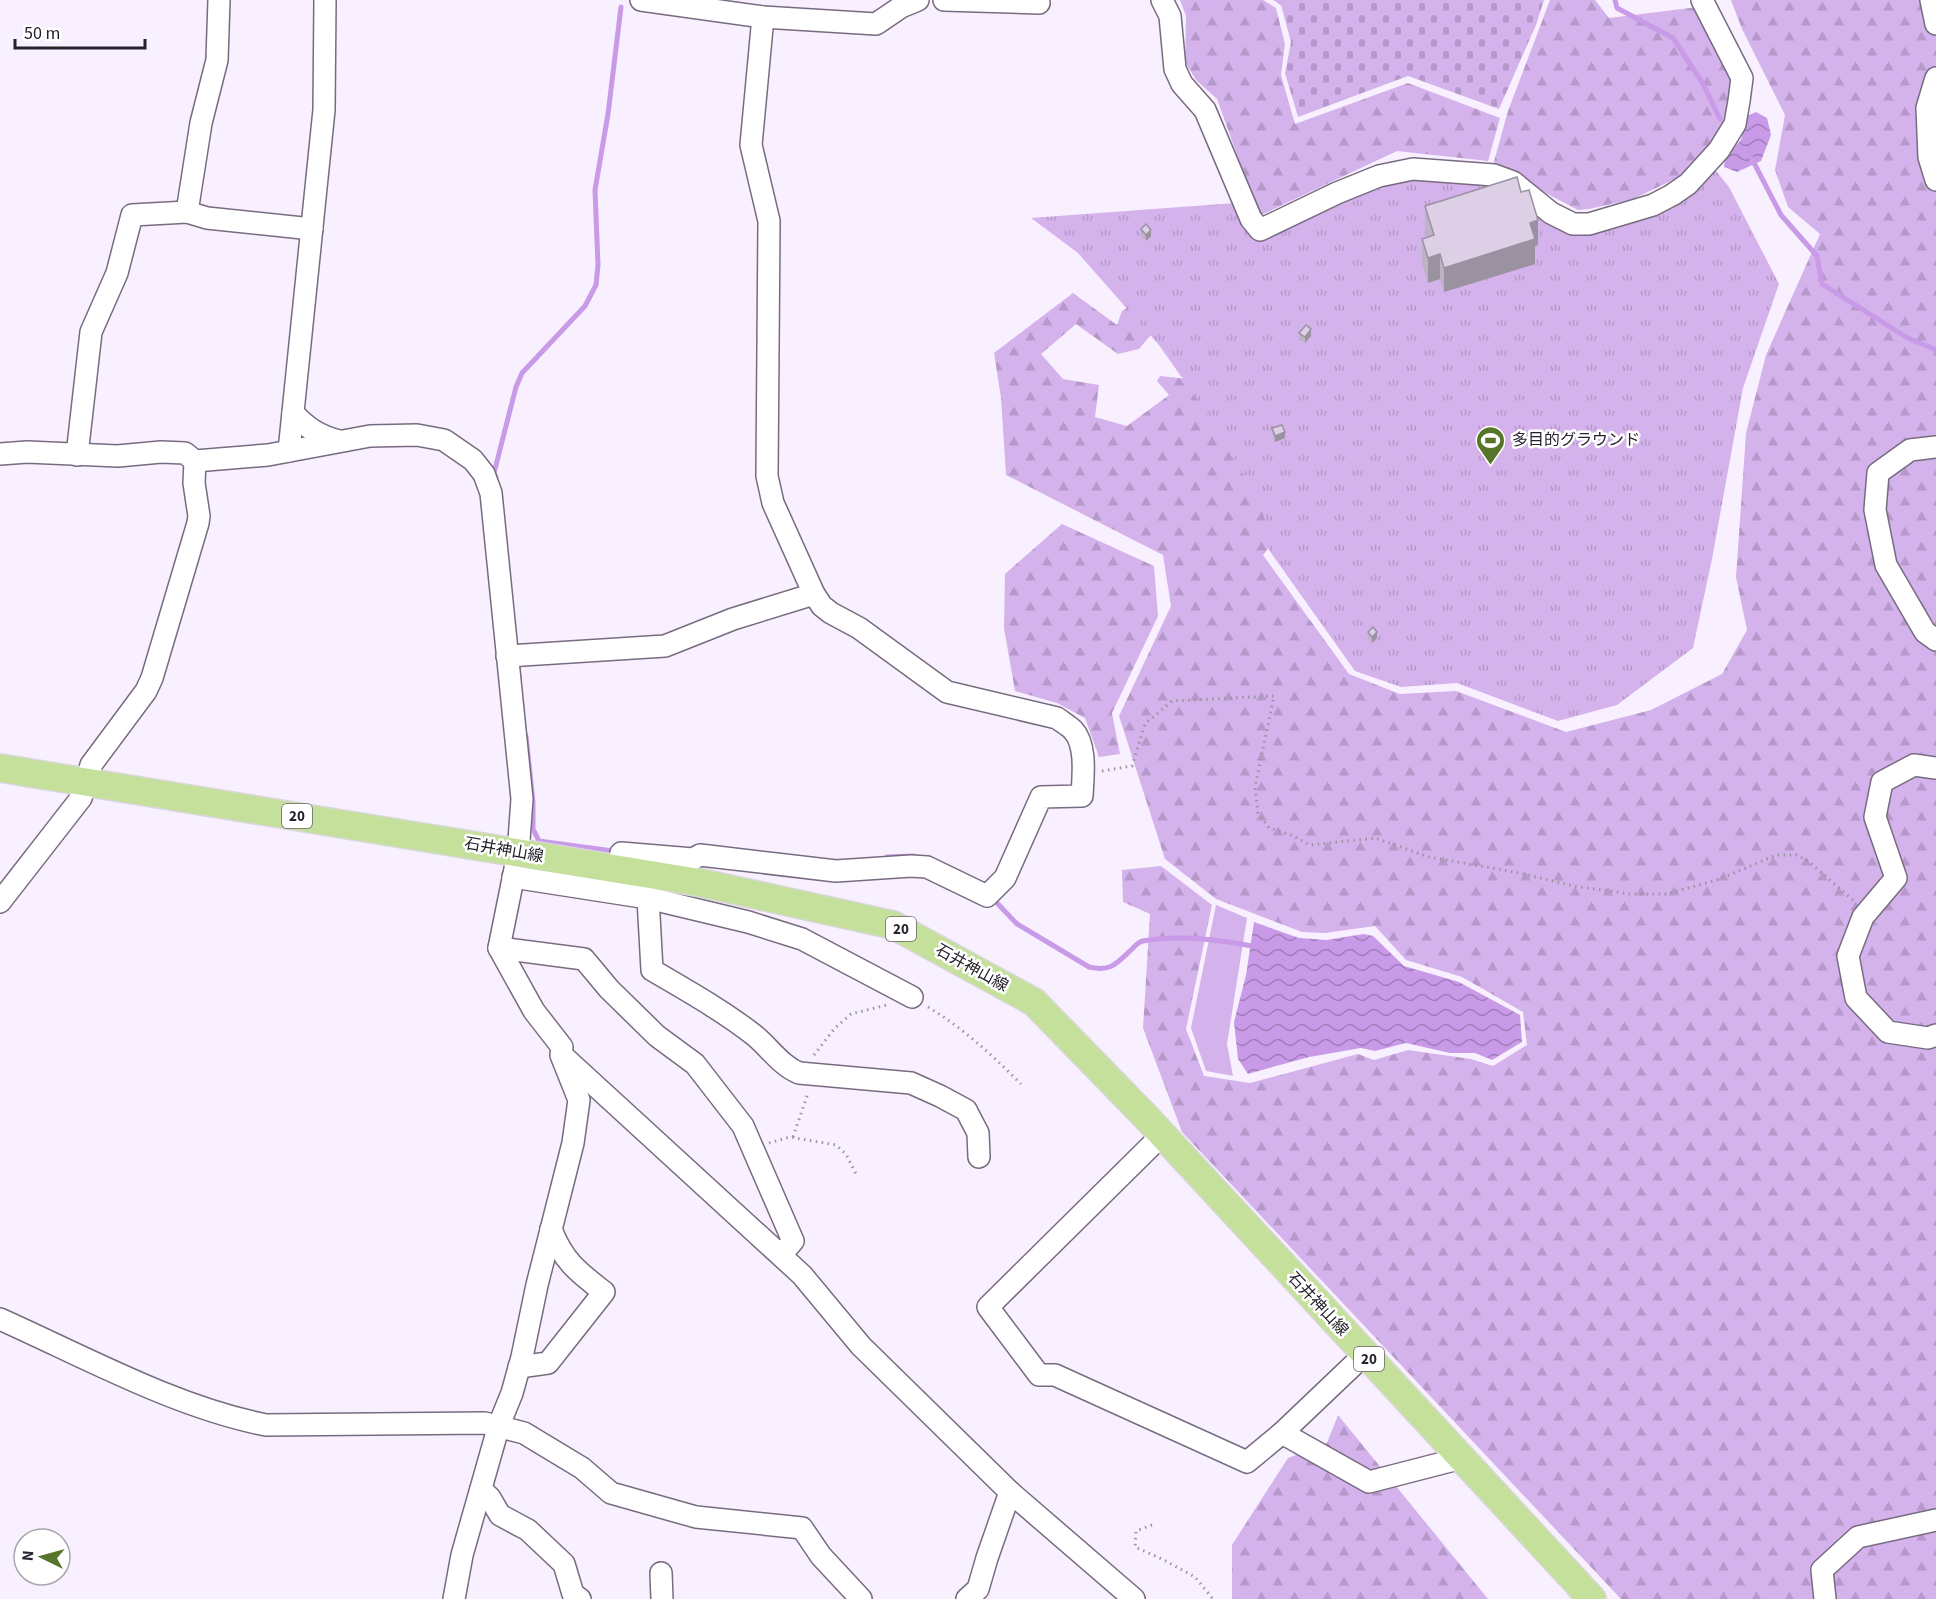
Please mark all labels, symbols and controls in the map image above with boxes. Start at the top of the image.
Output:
scale bar [15,12,146,50]
text: 50 m [24,21,60,46]
sports icon: 多目的グラウンド [1475,424,1507,466]
place label: 多目的グラウンド [1512,429,1640,451]
road number: 20 [282,804,312,828]
street label: 石井神山線 [463,832,545,868]
road number: 20 [886,917,916,941]
street label: 石井神山線 [932,939,1012,997]
street label: 石井神山線 [1283,1267,1353,1341]
road number: 20 [1354,1347,1384,1371]
north arrow [12,1527,72,1587]
text: N [17,1550,39,1562]

